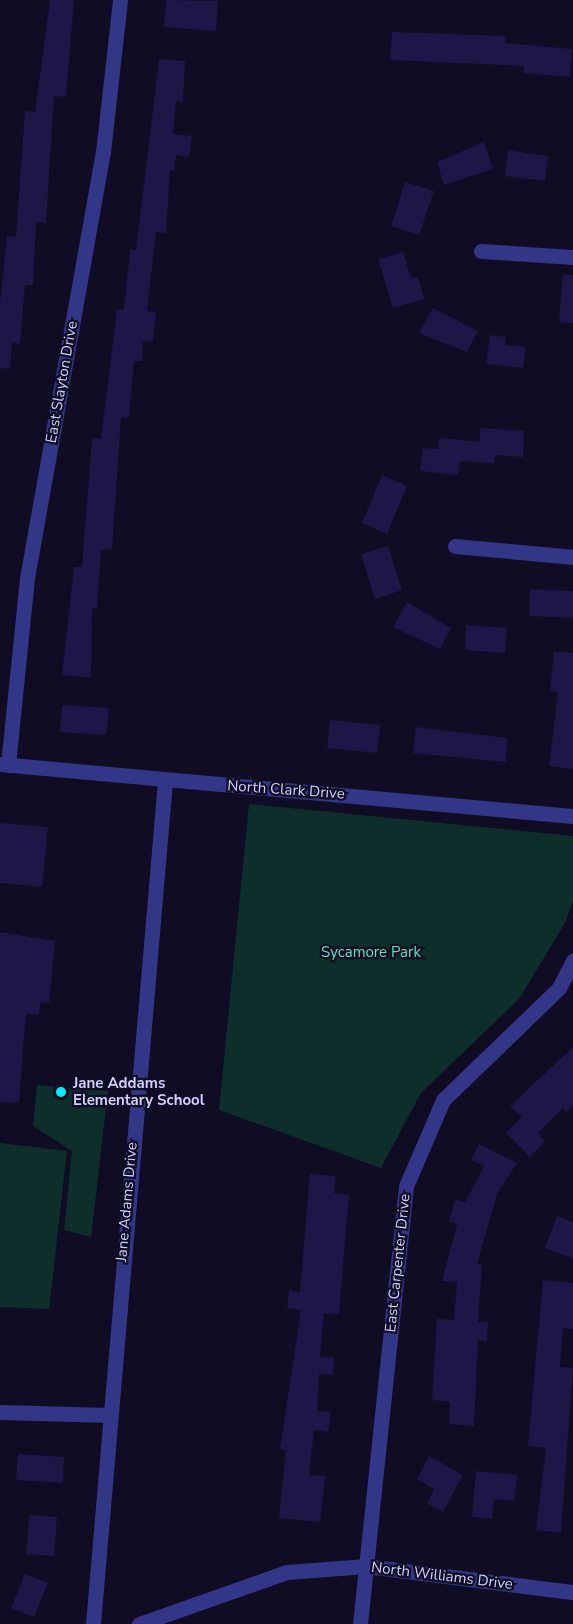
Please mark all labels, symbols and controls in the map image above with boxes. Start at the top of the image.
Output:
street label: East Slayton Drive [42,320,82,444]
street label: North Clark Drive [227,777,345,803]
park label: Sycamore Park [321,944,421,962]
place label: Jane Addams Elementary School [73,1074,204,1109]
marker: Jane Addams Elementary School [54,1085,68,1099]
street label: Jane Adams Drive [113,1141,141,1263]
street label: East Carpenter Drive [382,1193,414,1333]
street label: North Williams Drive [370,1558,514,1594]

